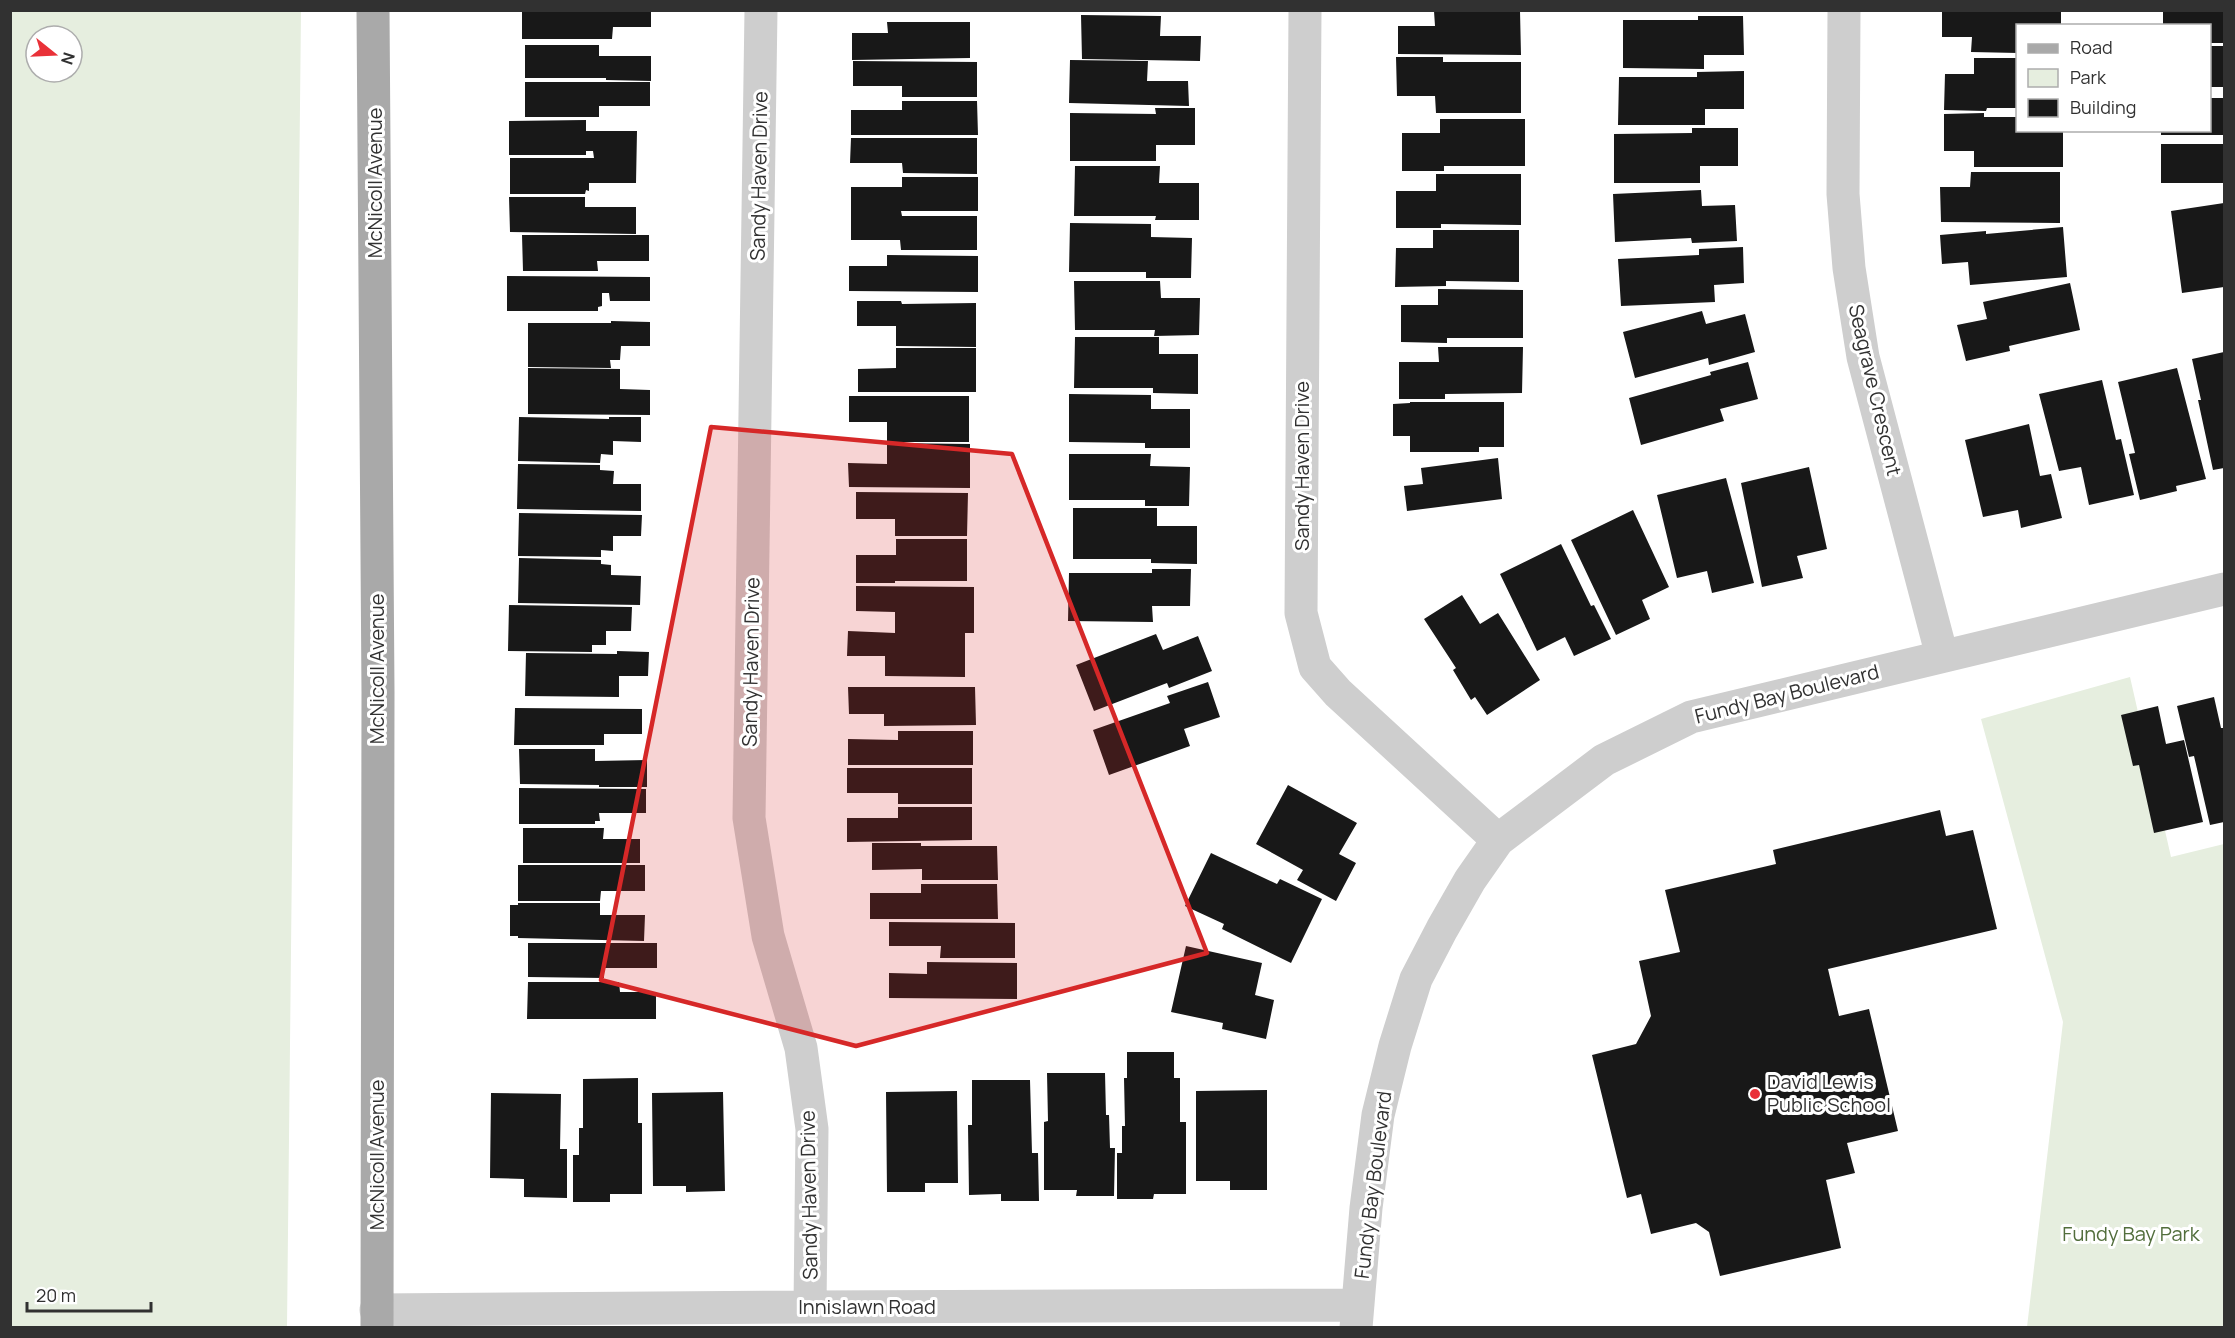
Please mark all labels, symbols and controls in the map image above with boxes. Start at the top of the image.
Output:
north arrow [24,24,84,84]
legend [2016,24,2211,132]
text: Road [2070,35,2113,59]
text: N [56,50,81,68]
text: Park [2070,65,2107,89]
street label: Sandy Haven Drive [744,91,773,261]
text: Building [2070,95,2136,119]
street label: McNicoll Avenue [361,108,388,258]
street label: Seagrave Crescent [1843,301,1908,478]
street label: Sandy Haven Drive [1288,381,1315,551]
street label: Sandy Haven Drive [736,577,765,747]
street label: McNicoll Avenue [363,594,390,744]
street label: Fundy Bay Boulevard [1692,658,1882,729]
place label: David Lewis Public School [1767,1068,1891,1118]
street label: McNicoll Avenue [363,1080,390,1230]
marker: David Lewis Public School [1748,1087,1762,1101]
street label: Fundy Bay Boulevard [1348,1090,1397,1280]
street label: Sandy Haven Drive [794,1110,823,1280]
park label: Fundy Bay Park [2062,1220,2201,1247]
scale bar [27,1275,152,1313]
text: 20 m [36,1283,76,1307]
street label: Innislawn Road [798,1293,936,1320]

